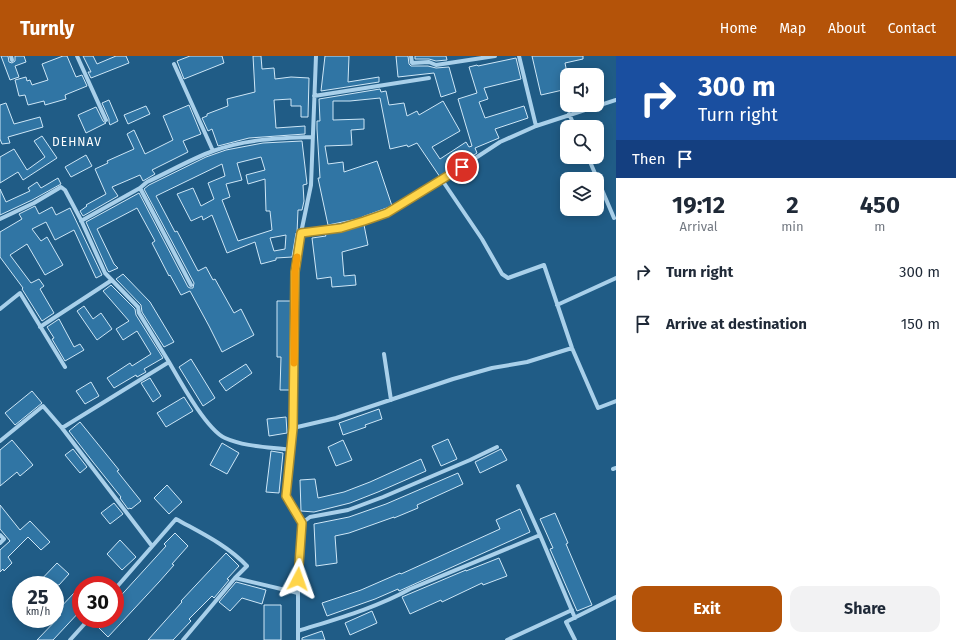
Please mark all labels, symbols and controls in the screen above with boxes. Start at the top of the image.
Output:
text: Turnly [20,17,74,40]
text: Home [720,20,757,37]
text: Map [779,20,806,37]
text: About [828,20,866,37]
text: Contact [888,20,936,37]
map controls [560,68,604,216]
button: sound [560,68,604,112]
text: 300 m [698,70,776,103]
icon: right [632,72,684,124]
text: Turn right [698,104,778,126]
button: search [560,120,604,164]
district label: DEHNAV [52,135,102,149]
icon: arrive [674,148,696,170]
pin [445,150,479,184]
text: Then [632,150,666,168]
icon: arrive [451,156,473,178]
button: layers [560,172,604,216]
text: 19:12 [672,191,725,219]
text: 2 [786,191,799,219]
text: 450 [860,191,900,219]
text: Arrival [680,219,718,234]
text: min [781,219,804,234]
text: m [874,219,885,234]
icon: right [632,261,654,283]
text: Turn right [666,263,733,281]
text: 300 m [899,263,940,281]
icon: arrive [632,313,654,335]
text: Arrive at destination [666,315,807,333]
text: 150 m [901,315,940,333]
position arrow [277,558,319,600]
speed limit sign: 30 [72,576,124,628]
text: 25 [27,585,49,609]
button: Exit [632,586,782,632]
button: Share [790,586,940,632]
text: km/h [26,606,50,618]

